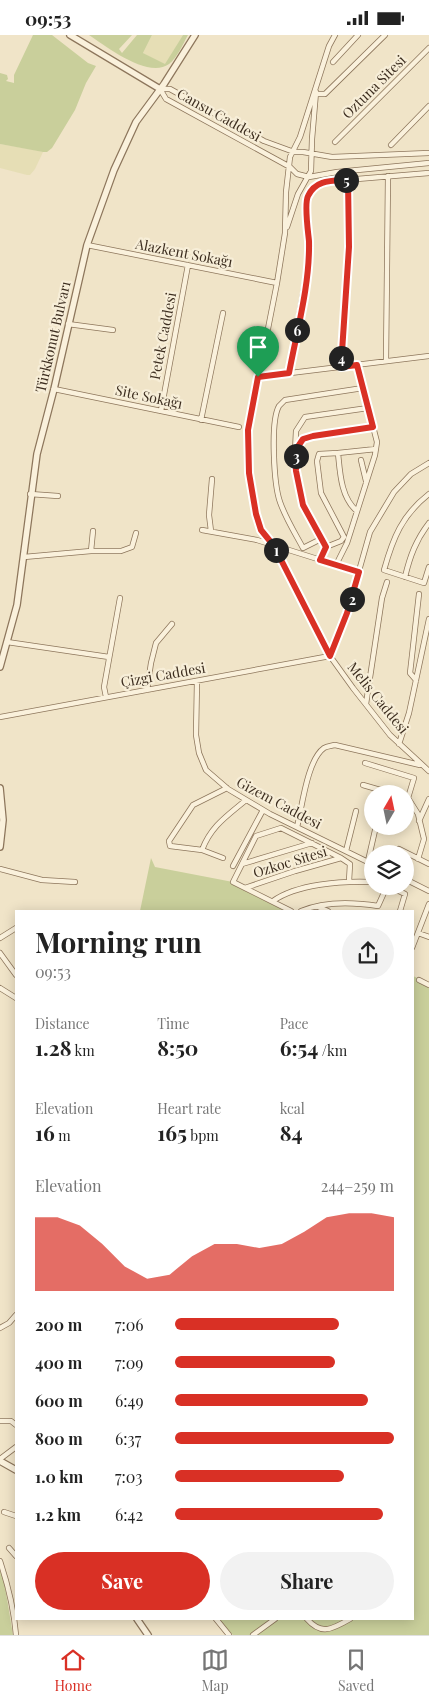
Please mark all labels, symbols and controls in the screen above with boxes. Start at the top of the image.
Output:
text: 09:53 [25,5,71,31]
street label: Oztuna Sitesi [338,51,410,123]
street label: Cansu Caddesi [174,84,265,145]
pin: 5 [334,167,358,193]
text: 5 [343,171,350,190]
street label: Alazkent Sokağı [133,234,234,271]
street label: Türkkonut Bulvarı [30,279,75,394]
street label: Petek Caddesi [145,291,180,381]
pin: 6 [284,317,310,343]
text: 6 [294,321,301,340]
pin [237,326,279,377]
icon: arrive [244,333,272,361]
pin: 4 [328,345,354,371]
text: 4 [338,349,345,368]
street label: Site Sokağı [114,380,184,413]
pin: 3 [284,443,308,469]
text: 3 [293,447,300,466]
pin: 1 [264,537,288,563]
text: 1 [274,541,279,560]
pin: 2 [340,587,364,611]
text: 2 [349,590,356,609]
street label: Çizgi Caddesi [119,658,207,691]
street label: Melis Caddesi [344,658,413,738]
street label: Gizem Caddesi [233,772,325,833]
north arrow [364,785,414,835]
map controls [364,785,414,895]
street label: Ozkoc Sitesi [251,841,329,882]
button: layers [364,845,414,895]
text: Morning run [35,923,202,960]
button: share [342,927,394,979]
text: 09:53 [35,961,71,982]
text: Distance [35,1014,90,1033]
text: Time [157,1014,190,1033]
text: Pace [280,1014,309,1033]
text: 1.28 [35,1033,71,1061]
text: 8:50 [157,1033,198,1061]
text: 6:54 [280,1033,318,1061]
text: km [71,1041,95,1060]
text: /km [318,1041,347,1060]
text: Elevation [35,1099,93,1118]
text: Heart rate [157,1099,221,1118]
text: kcal [280,1099,305,1118]
text: 16 [35,1118,55,1146]
text: 165 [157,1118,187,1146]
text: 84 [280,1118,303,1146]
text: m [55,1126,71,1145]
text: bpm [187,1126,219,1145]
text: Elevation [35,1175,102,1196]
text: 244–259 m [321,1175,394,1196]
text: 200 m [35,1314,82,1335]
text: 7:06 [115,1314,144,1335]
text: 400 m [35,1352,82,1373]
text: 7:09 [115,1352,144,1373]
text: 600 m [35,1390,83,1411]
text: 6:49 [115,1390,144,1411]
text: 800 m [35,1428,83,1449]
text: 6:37 [115,1428,141,1449]
text: 1.0 km [35,1466,83,1487]
text: 7:03 [115,1466,143,1487]
text: 1.2 km [35,1504,81,1525]
text: 6:42 [115,1504,143,1525]
button: Save [35,1552,210,1610]
button: Share [220,1552,394,1610]
tab: Home [55,1646,92,1695]
tab: Map [201,1646,229,1695]
tab: Saved [338,1646,374,1695]

